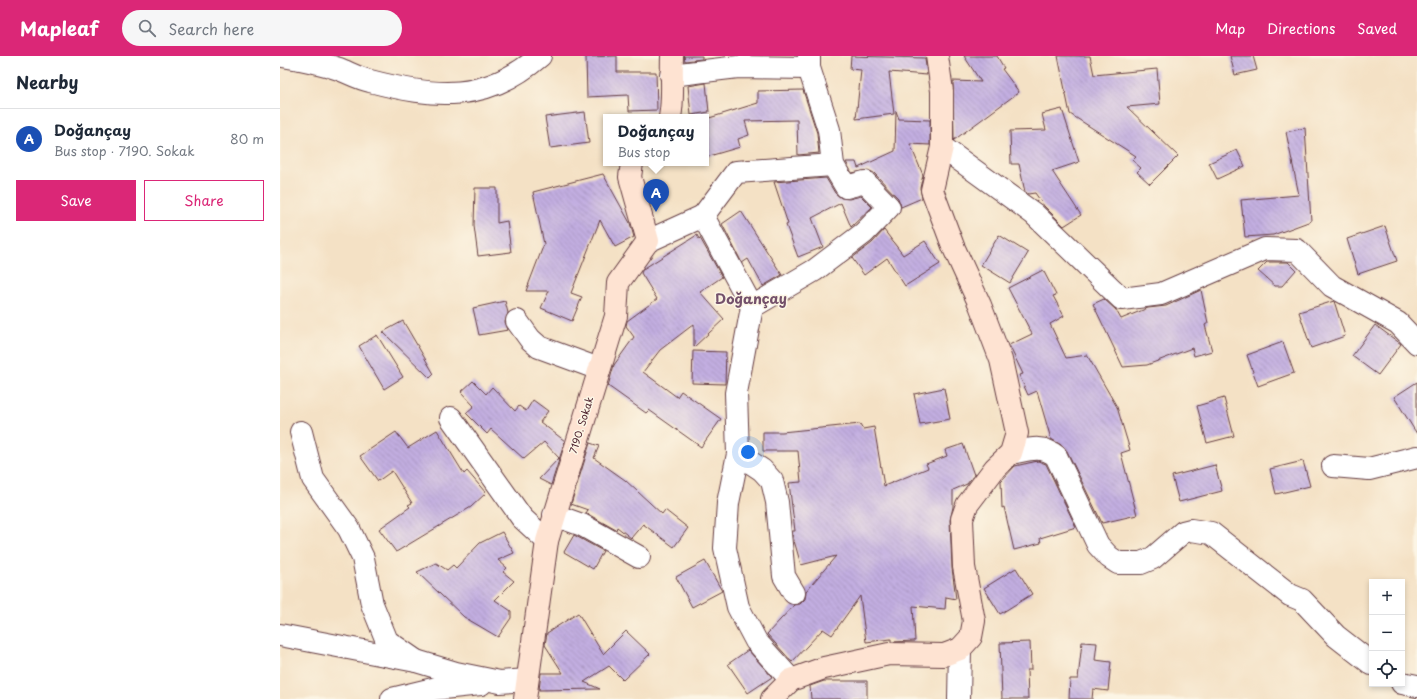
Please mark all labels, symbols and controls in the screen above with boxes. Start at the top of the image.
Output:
search box [122,10,402,46]
text: Mapleaf [20,14,98,42]
icon: search [136,17,158,39]
text: Search here [168,17,254,40]
text: Map [1215,18,1245,39]
text: Directions [1267,18,1335,39]
text: Saved [1357,18,1397,39]
text: Nearby [16,69,78,95]
popup [603,114,709,166]
text: Doğançay [54,118,131,141]
text: Doğançay [617,119,695,142]
text: A [24,129,34,148]
text: 80 m [230,129,264,148]
text: Bus stop · 7190. Sokak [54,141,195,160]
text: Bus stop [617,142,670,161]
pin: A [643,179,669,212]
button: Save [16,180,136,221]
button: Share [144,180,264,221]
district label: Doğançay [715,288,787,309]
street label: 7190. Sokak [565,394,596,455]
your location [738,442,758,462]
map controls [1369,579,1405,687]
button: + [1369,579,1405,615]
button: − [1369,615,1405,651]
button: locate [1369,651,1405,687]

